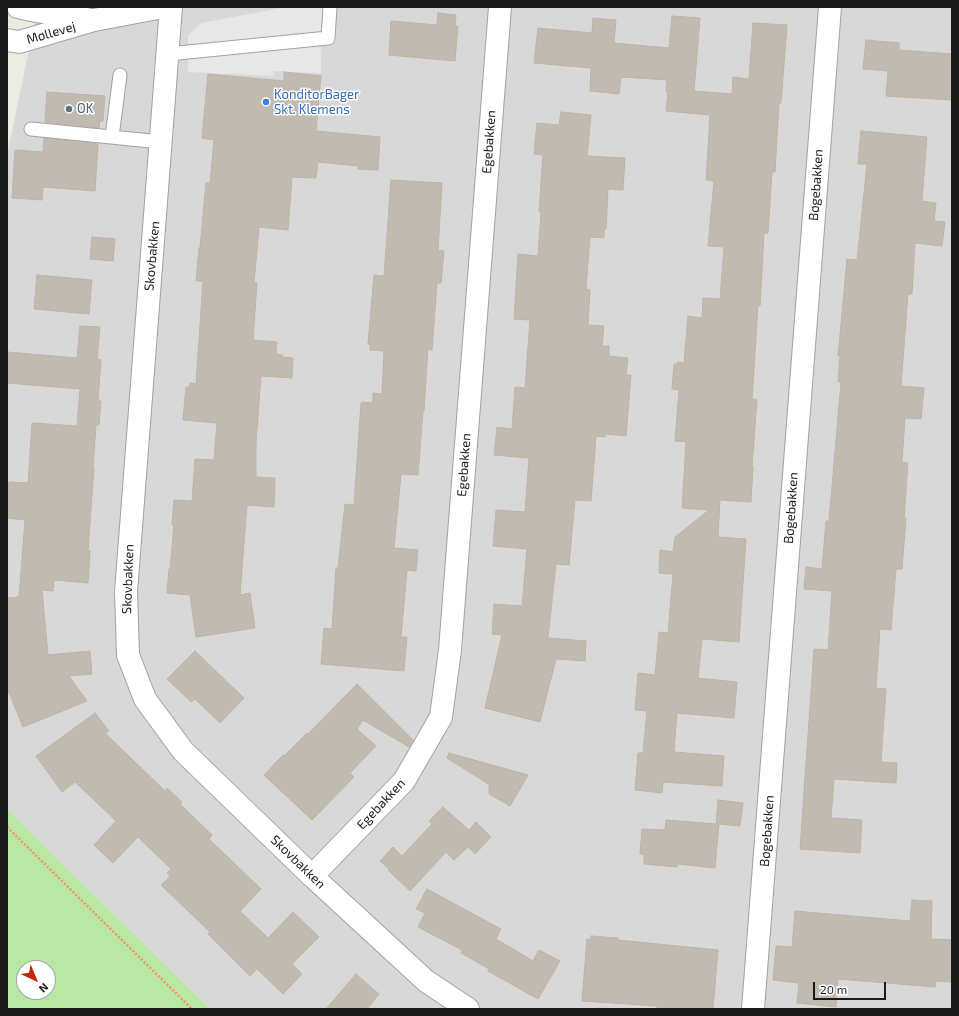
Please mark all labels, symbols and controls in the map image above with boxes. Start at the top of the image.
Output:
street label: Møllevej [25,19,77,47]
place label: KonditorBager Skt. Klemens [274,87,359,118]
marker: KonditorBager Skt. Klemens [261,97,271,107]
place label: OK [77,101,93,117]
marker: OK [64,104,74,114]
street label: Egebakken [479,110,499,174]
street label: Bøgebakken [806,149,826,221]
street label: Skovbakken [141,220,163,292]
street label: Egebakken [454,433,474,497]
street label: Bøgebakken [781,472,801,544]
street label: Skovbakken [119,544,137,614]
street label: Egebakken [354,775,408,833]
street label: Bøgebakken [757,795,777,867]
street label: Skovbakken [267,832,329,892]
north arrow [16,960,56,1000]
scale bar [815,974,888,1000]
text: N [37,981,51,996]
text: 20 m [820,982,847,996]

